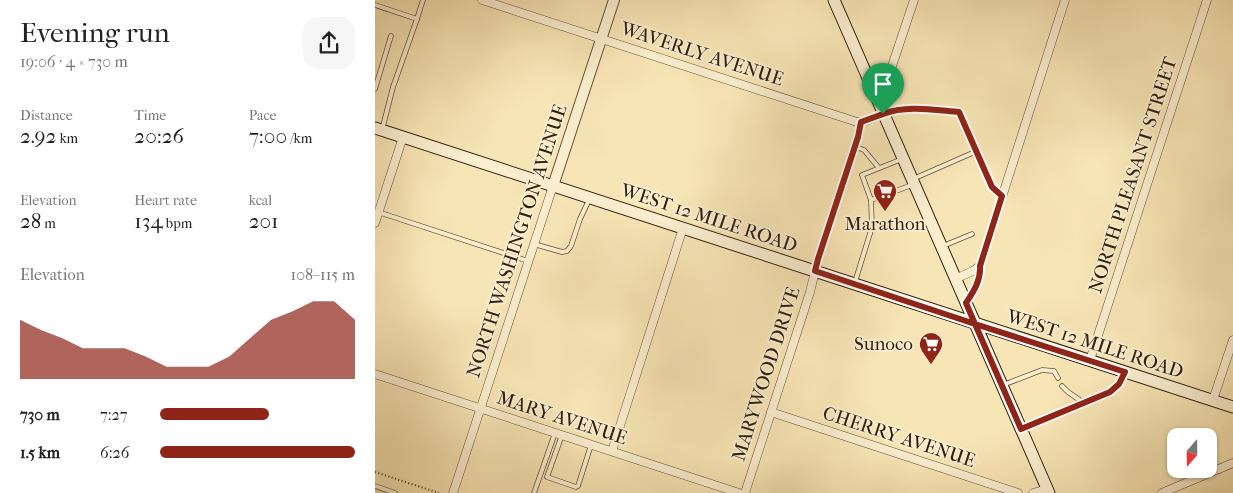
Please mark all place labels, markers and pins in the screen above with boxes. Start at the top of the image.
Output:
pin [862,63,904,114]
supermarket icon: Marathon [872,178,898,212]
place label: Marathon [845,213,925,235]
supermarket icon: Sunoco [918,331,944,365]
place label: Sunoco [854,333,913,355]

